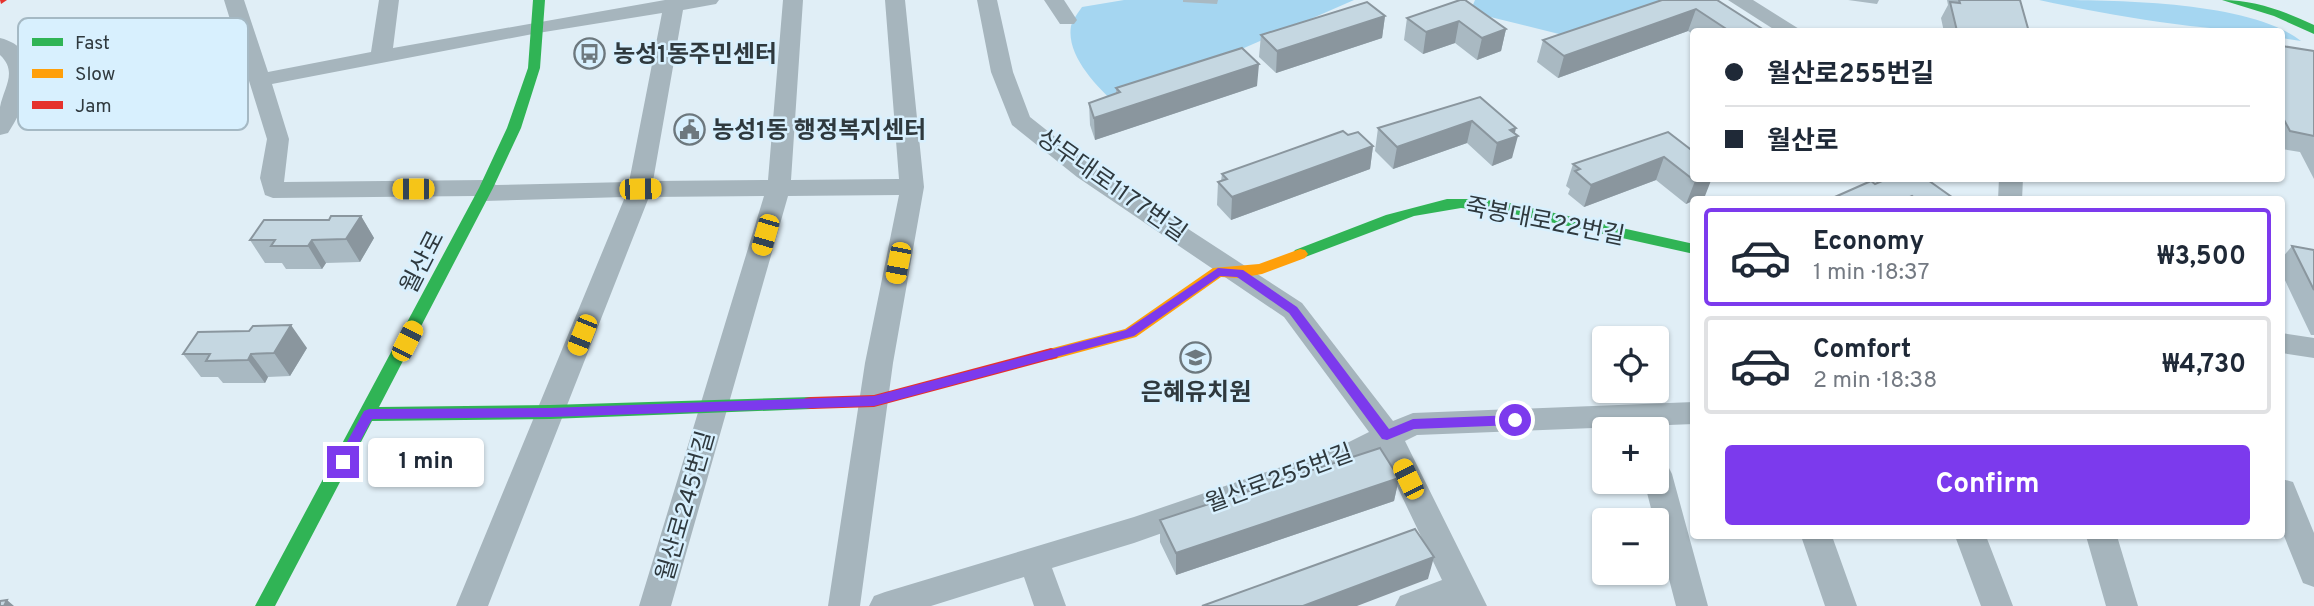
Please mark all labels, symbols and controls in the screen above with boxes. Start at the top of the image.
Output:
legend [18,18,248,130]
text: Fast [75,32,110,56]
bus stop icon: 농성1동주민센터 [573,37,607,71]
place label: 농성1동주민센터 [613,41,777,71]
text: 월산로255번길 [1767,59,1934,92]
text: Slow [75,63,115,87]
text: Jam [75,95,112,119]
public building icon: 농성1동 행정복지센터 [672,113,706,147]
place label: 농성1동 행정복지센터 [712,117,926,147]
street label: 상무대로1177번길 [1030,124,1192,249]
text: 월산로 [1767,126,1839,159]
car [619,178,662,200]
car [393,179,435,200]
street label: 죽봉대로22번길 [1462,193,1627,253]
car [750,212,781,258]
icon: car [1729,226,1792,289]
text: Economy [1813,226,1924,259]
street label: 월산로 [395,227,452,299]
car [884,240,913,286]
text: ₩3,500 [2157,241,2246,274]
text: 1 min · 18:37 [1813,259,1930,288]
car [565,312,600,358]
car [389,318,426,364]
map controls [1592,326,1669,585]
button: locate [1592,326,1669,403]
icon: car [1729,334,1792,397]
text: Comfort [1813,334,1911,367]
school or university icon: 은혜유치원 [1179,341,1213,375]
text: ₩4,730 [2162,349,2246,382]
text: 2 min · 18:38 [1813,367,1937,396]
place label: 은혜유치원 [1141,379,1251,409]
route start [1499,404,1531,436]
button: + [1592,417,1669,494]
street label: 월산로245번길 [651,428,723,585]
callout: 1 min [368,438,483,486]
street label: 월산로255번길 [1202,439,1358,520]
button: Confirm [1725,445,2250,525]
route end [327,446,359,478]
text: 1 min [398,448,454,477]
car [1390,456,1427,502]
button: − [1592,508,1669,585]

